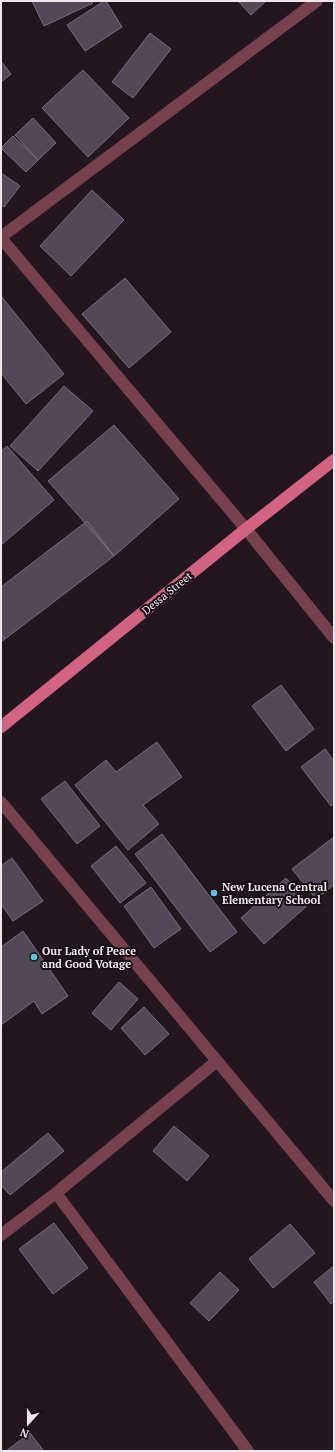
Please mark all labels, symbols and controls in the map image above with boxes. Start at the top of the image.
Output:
street label: Dessa Street [139,569,195,617]
place label: New Lucena Central Elementary School [222,880,327,907]
marker: New Lucena Central Elementary School [209,888,219,898]
place label: Our Lady of Peace and Good Votage [42,944,136,971]
marker: Our Lady of Peace and Good Votage [29,952,39,962]
north arrow [8,1404,48,1444]
text: N [17,1425,31,1441]

